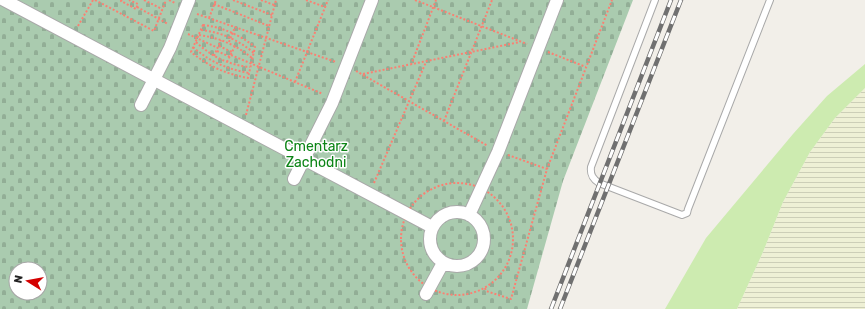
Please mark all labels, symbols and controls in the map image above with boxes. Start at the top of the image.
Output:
park label: Cmentarz Zachodni [284,138,348,171]
north arrow [8,261,48,301]
text: N [12,274,26,284]

